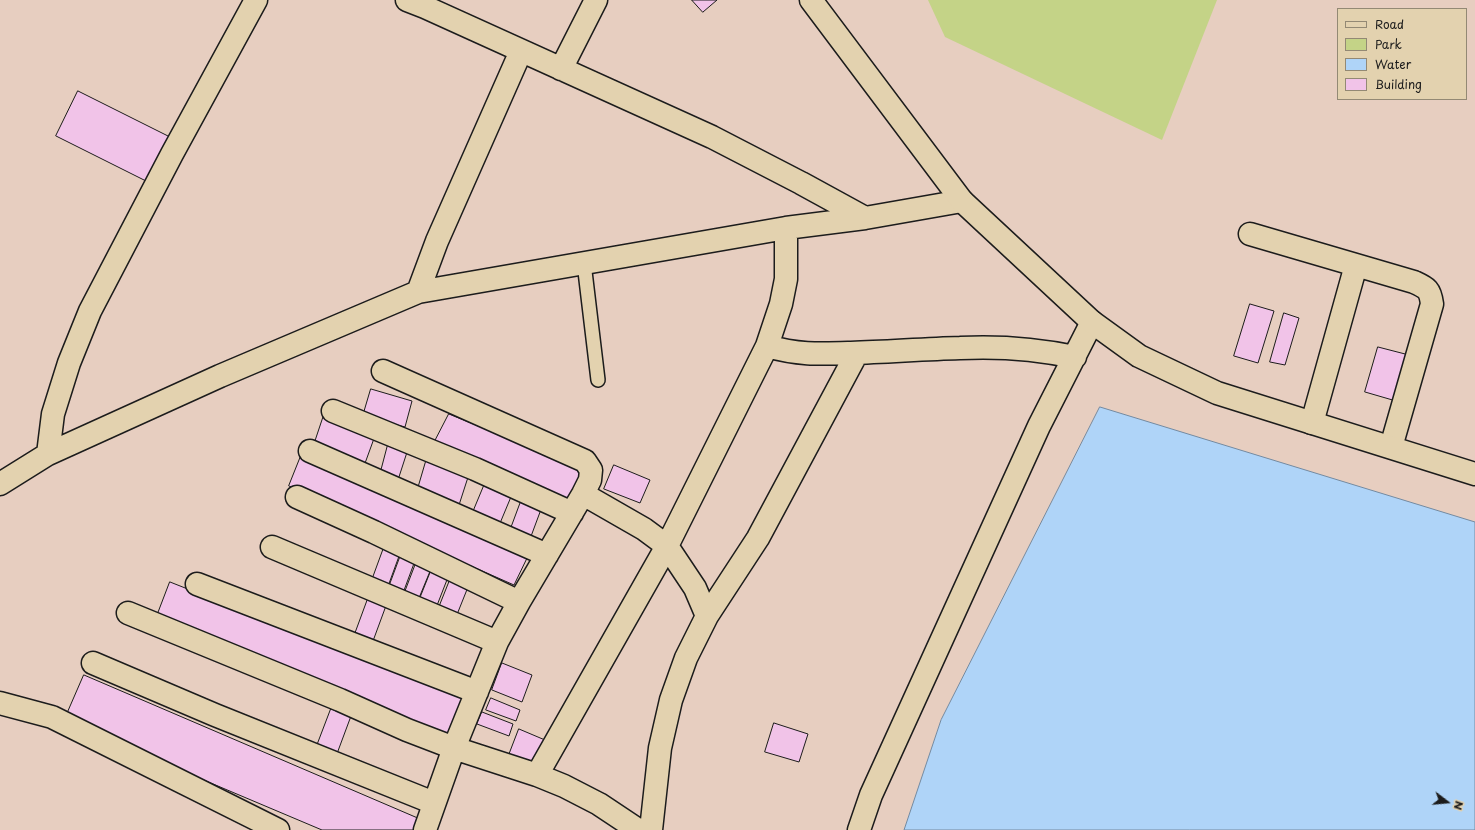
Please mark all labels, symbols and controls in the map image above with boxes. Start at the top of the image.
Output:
legend [1337,8,1467,100]
text: Road [1375,15,1404,33]
text: Park [1375,35,1402,53]
text: Water [1375,55,1411,73]
text: Building [1375,75,1422,93]
north arrow [1427,782,1467,822]
text: N [1450,799,1468,812]

